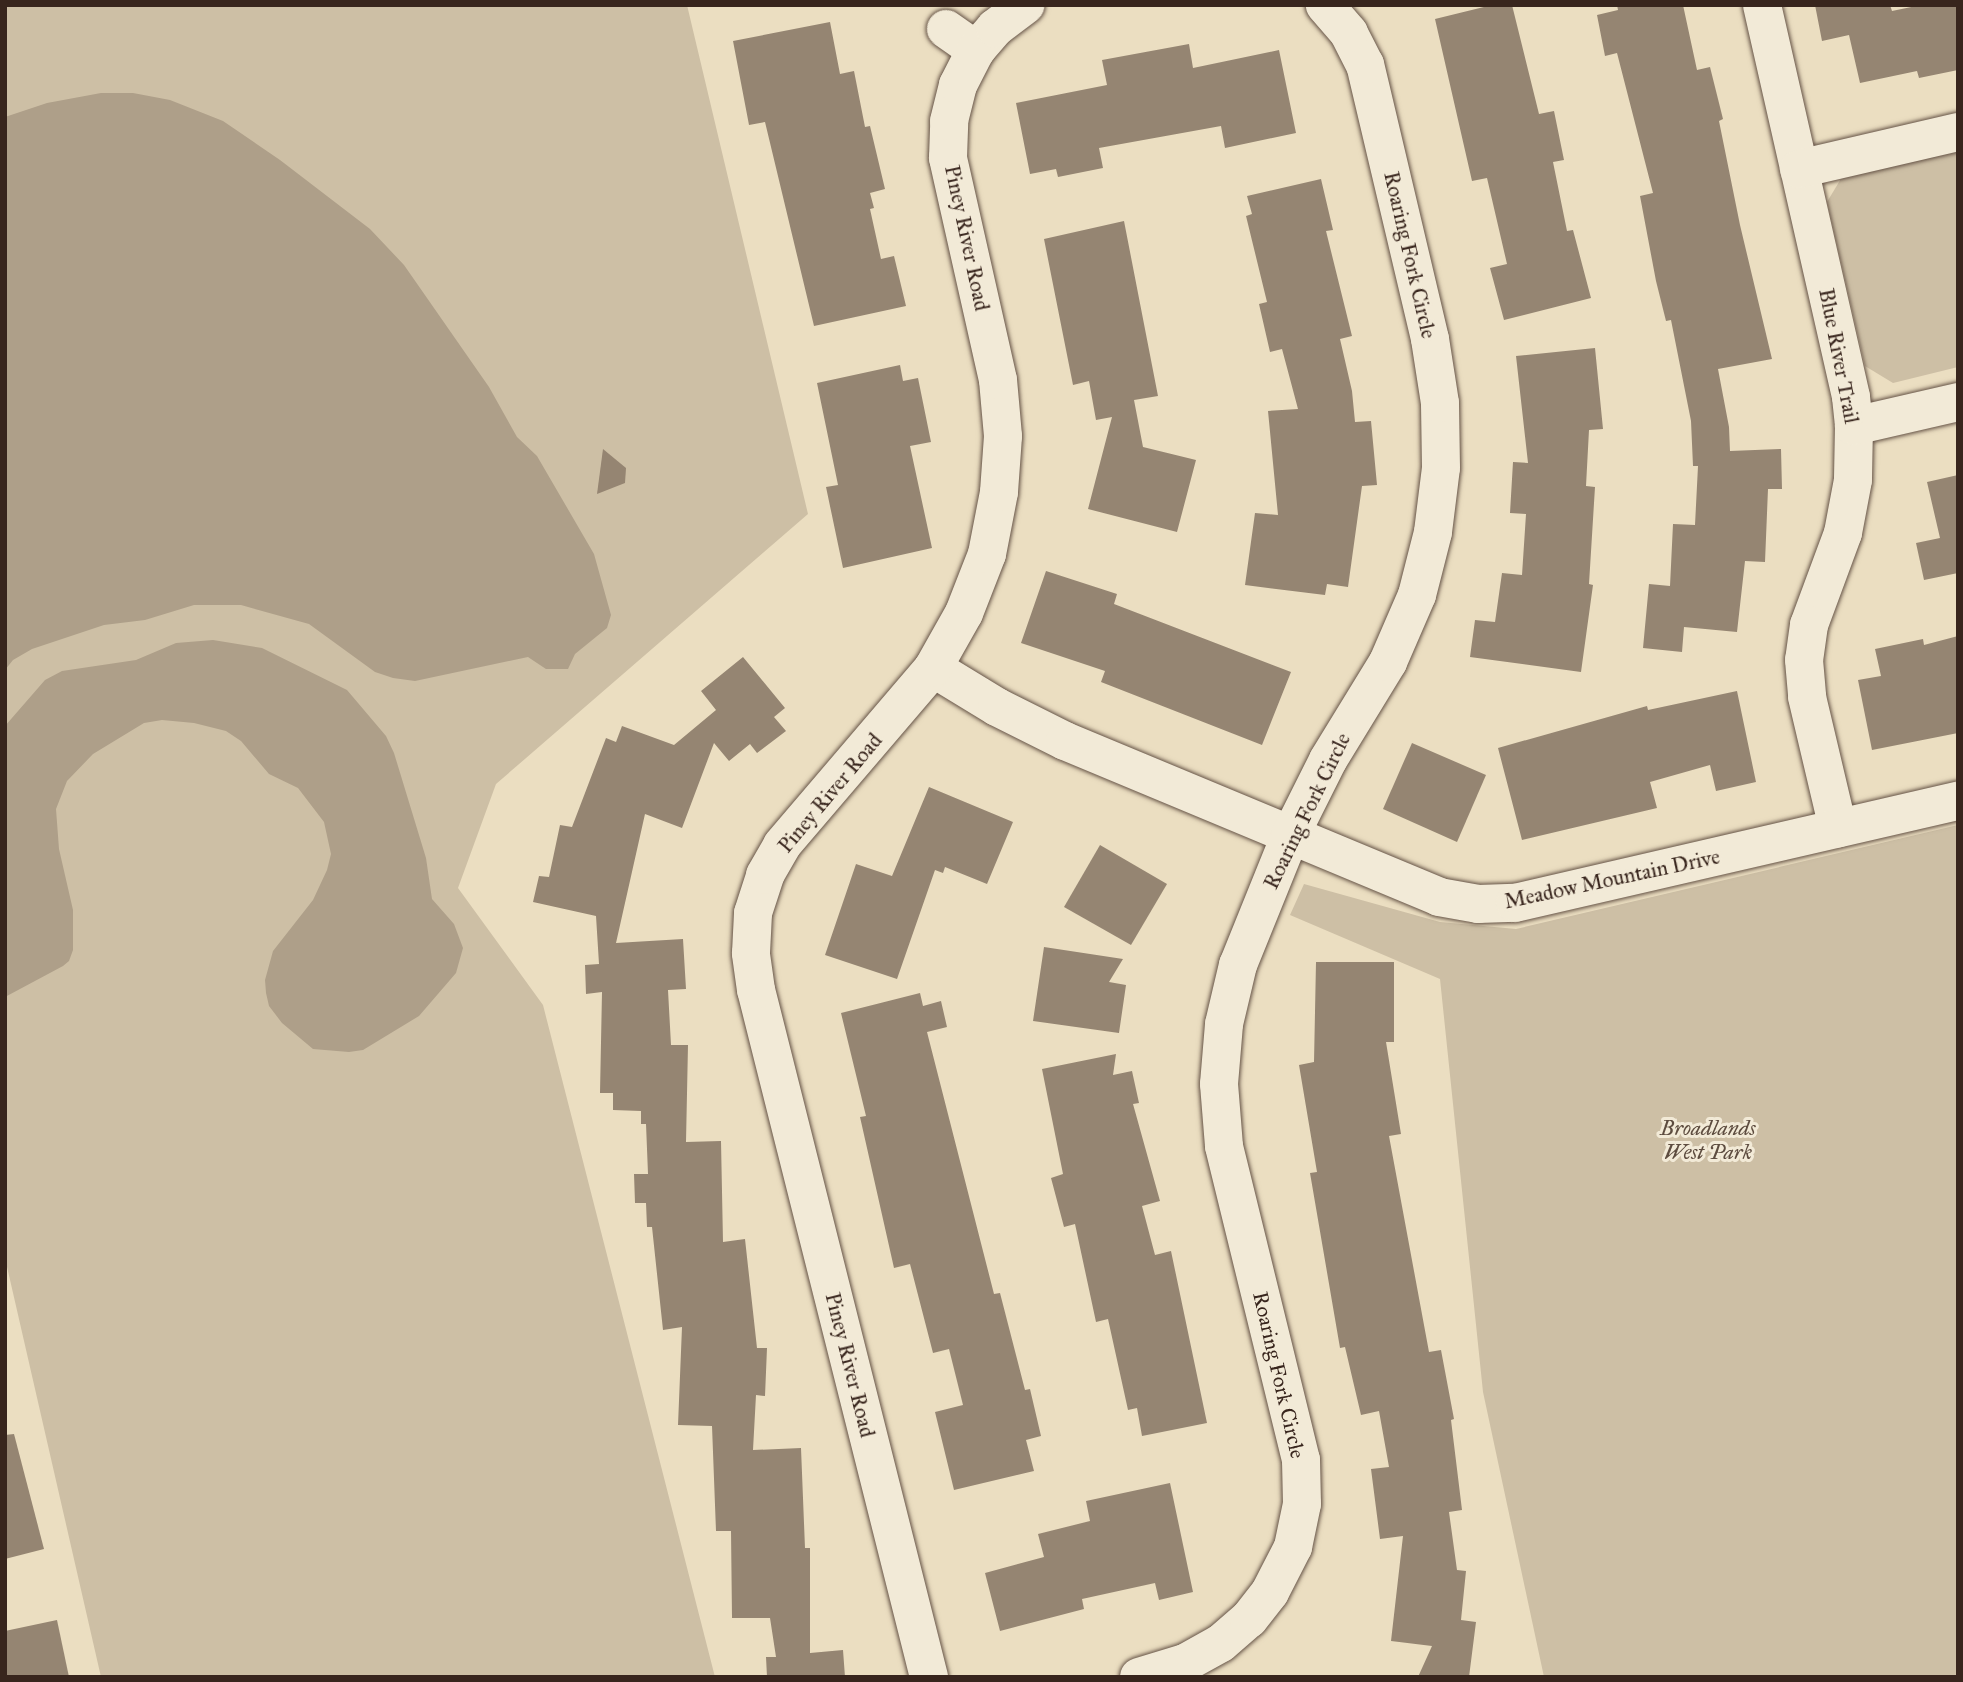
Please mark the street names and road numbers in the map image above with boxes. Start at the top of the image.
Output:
street label: Piney River Road [939,163,995,313]
street label: Roaring Fork Circle [1379,169,1441,341]
street label: Blue River Trail [1814,286,1864,426]
street label: Piney River Road [773,728,887,858]
street label: Roaring Fork Circle [1258,729,1356,893]
street label: Meadow Mountain Drive [1502,844,1722,914]
street label: Roaring Fork Circle [1248,1289,1310,1461]
street label: Piney River Road [820,1290,880,1440]

